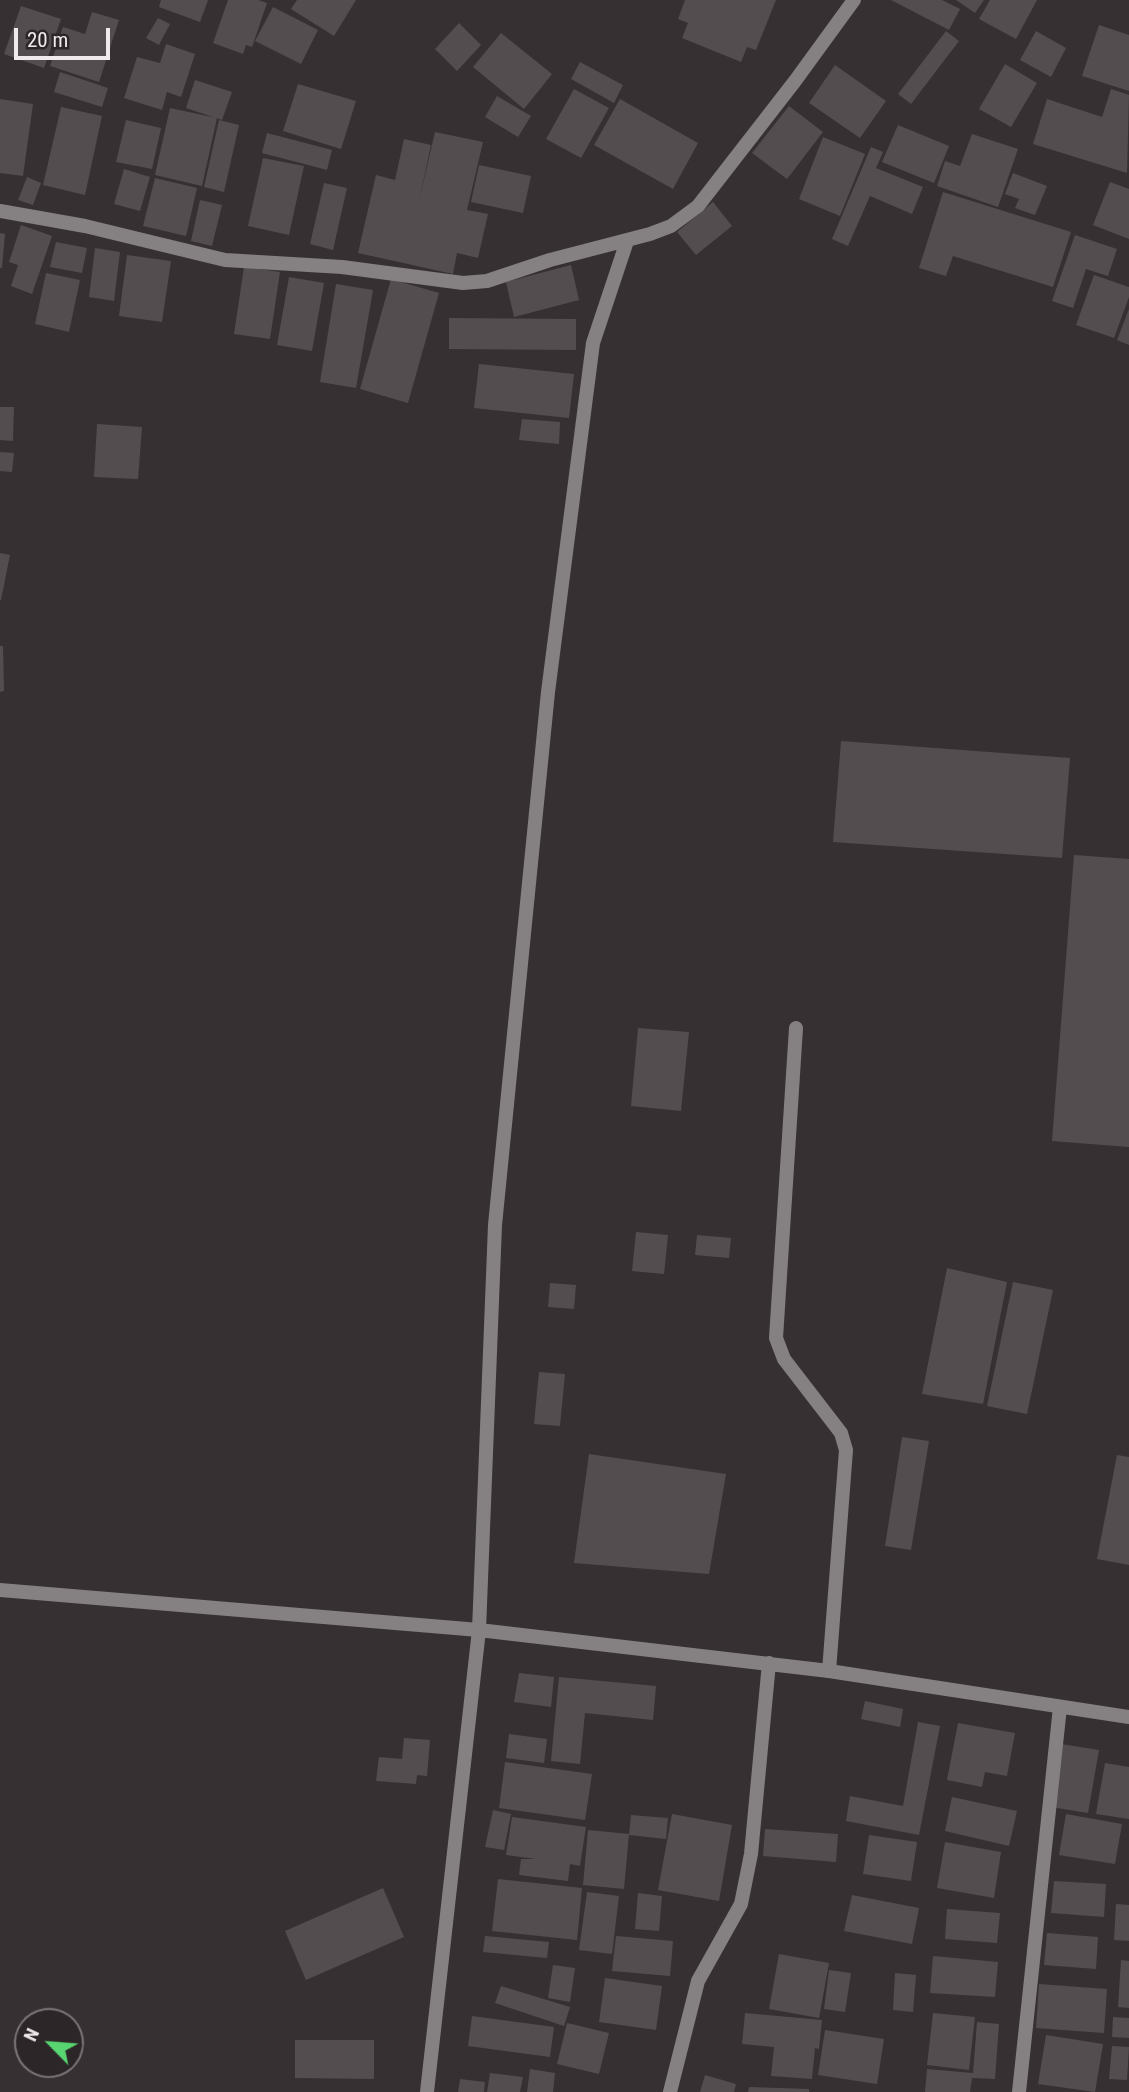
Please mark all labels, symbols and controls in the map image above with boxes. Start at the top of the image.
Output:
scale bar [18,14,114,58]
text: 20 m [27,28,68,52]
north arrow [14,2008,84,2078]
text: N [18,2025,44,2045]

